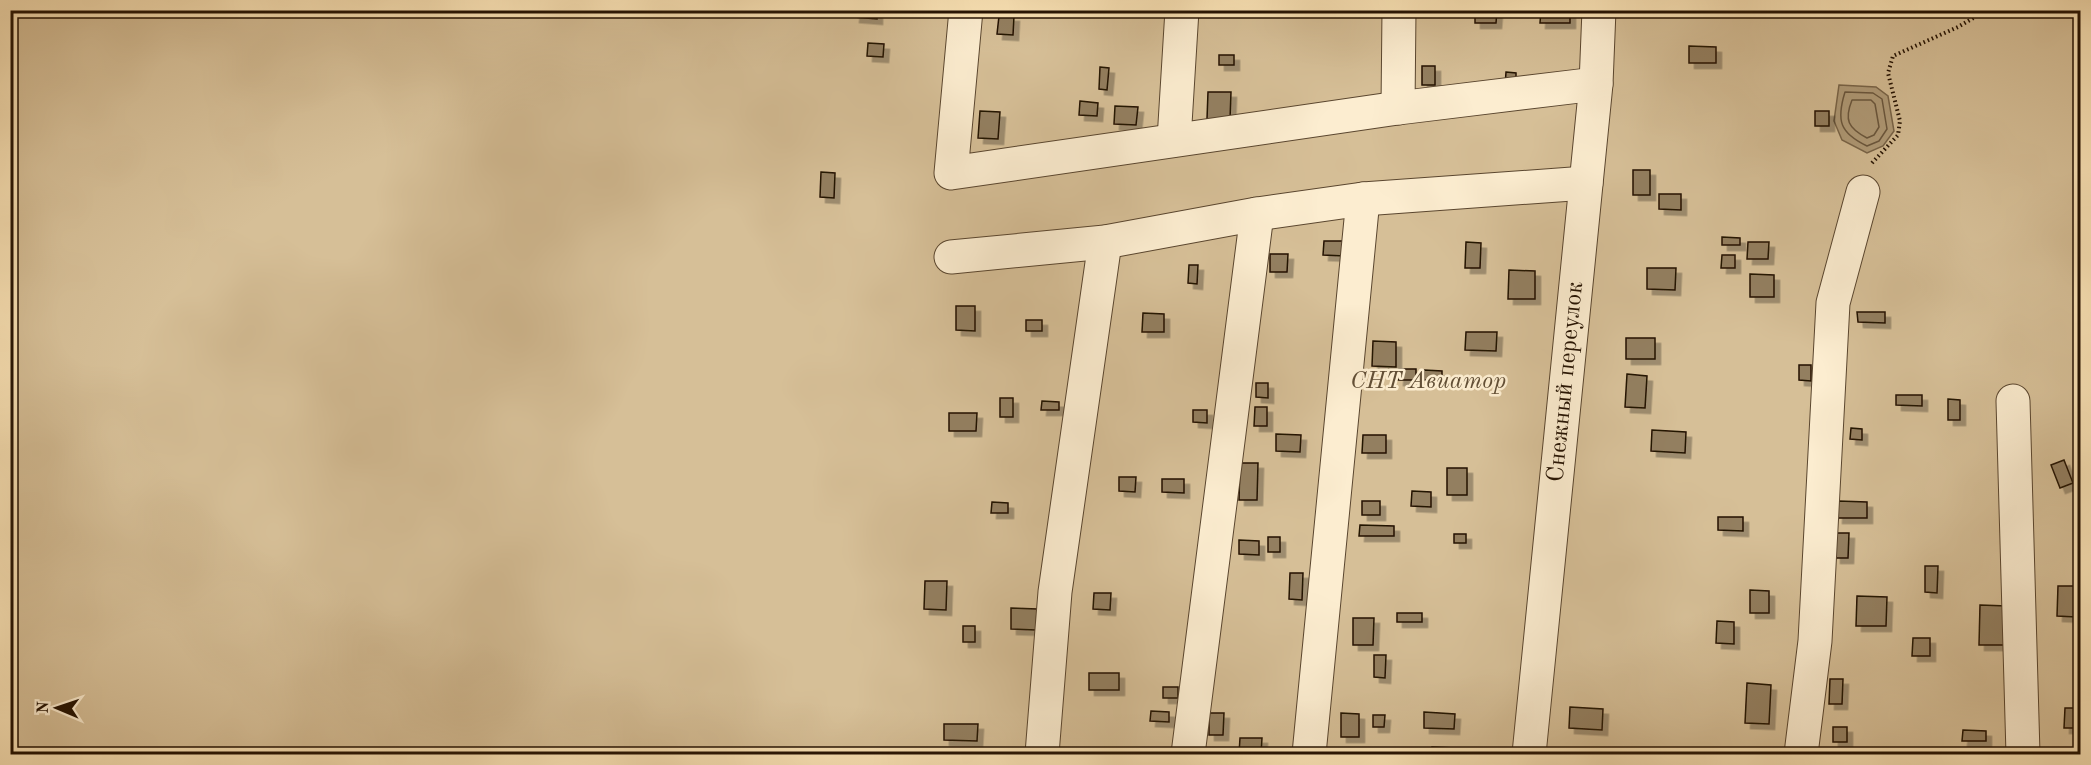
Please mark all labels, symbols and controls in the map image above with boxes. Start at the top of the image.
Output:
street label: Снежный переулок [1544,280,1588,483]
park label: СНТ Авиатор [1350,370,1506,394]
north arrow [27,678,87,738]
text: N [36,700,52,714]

